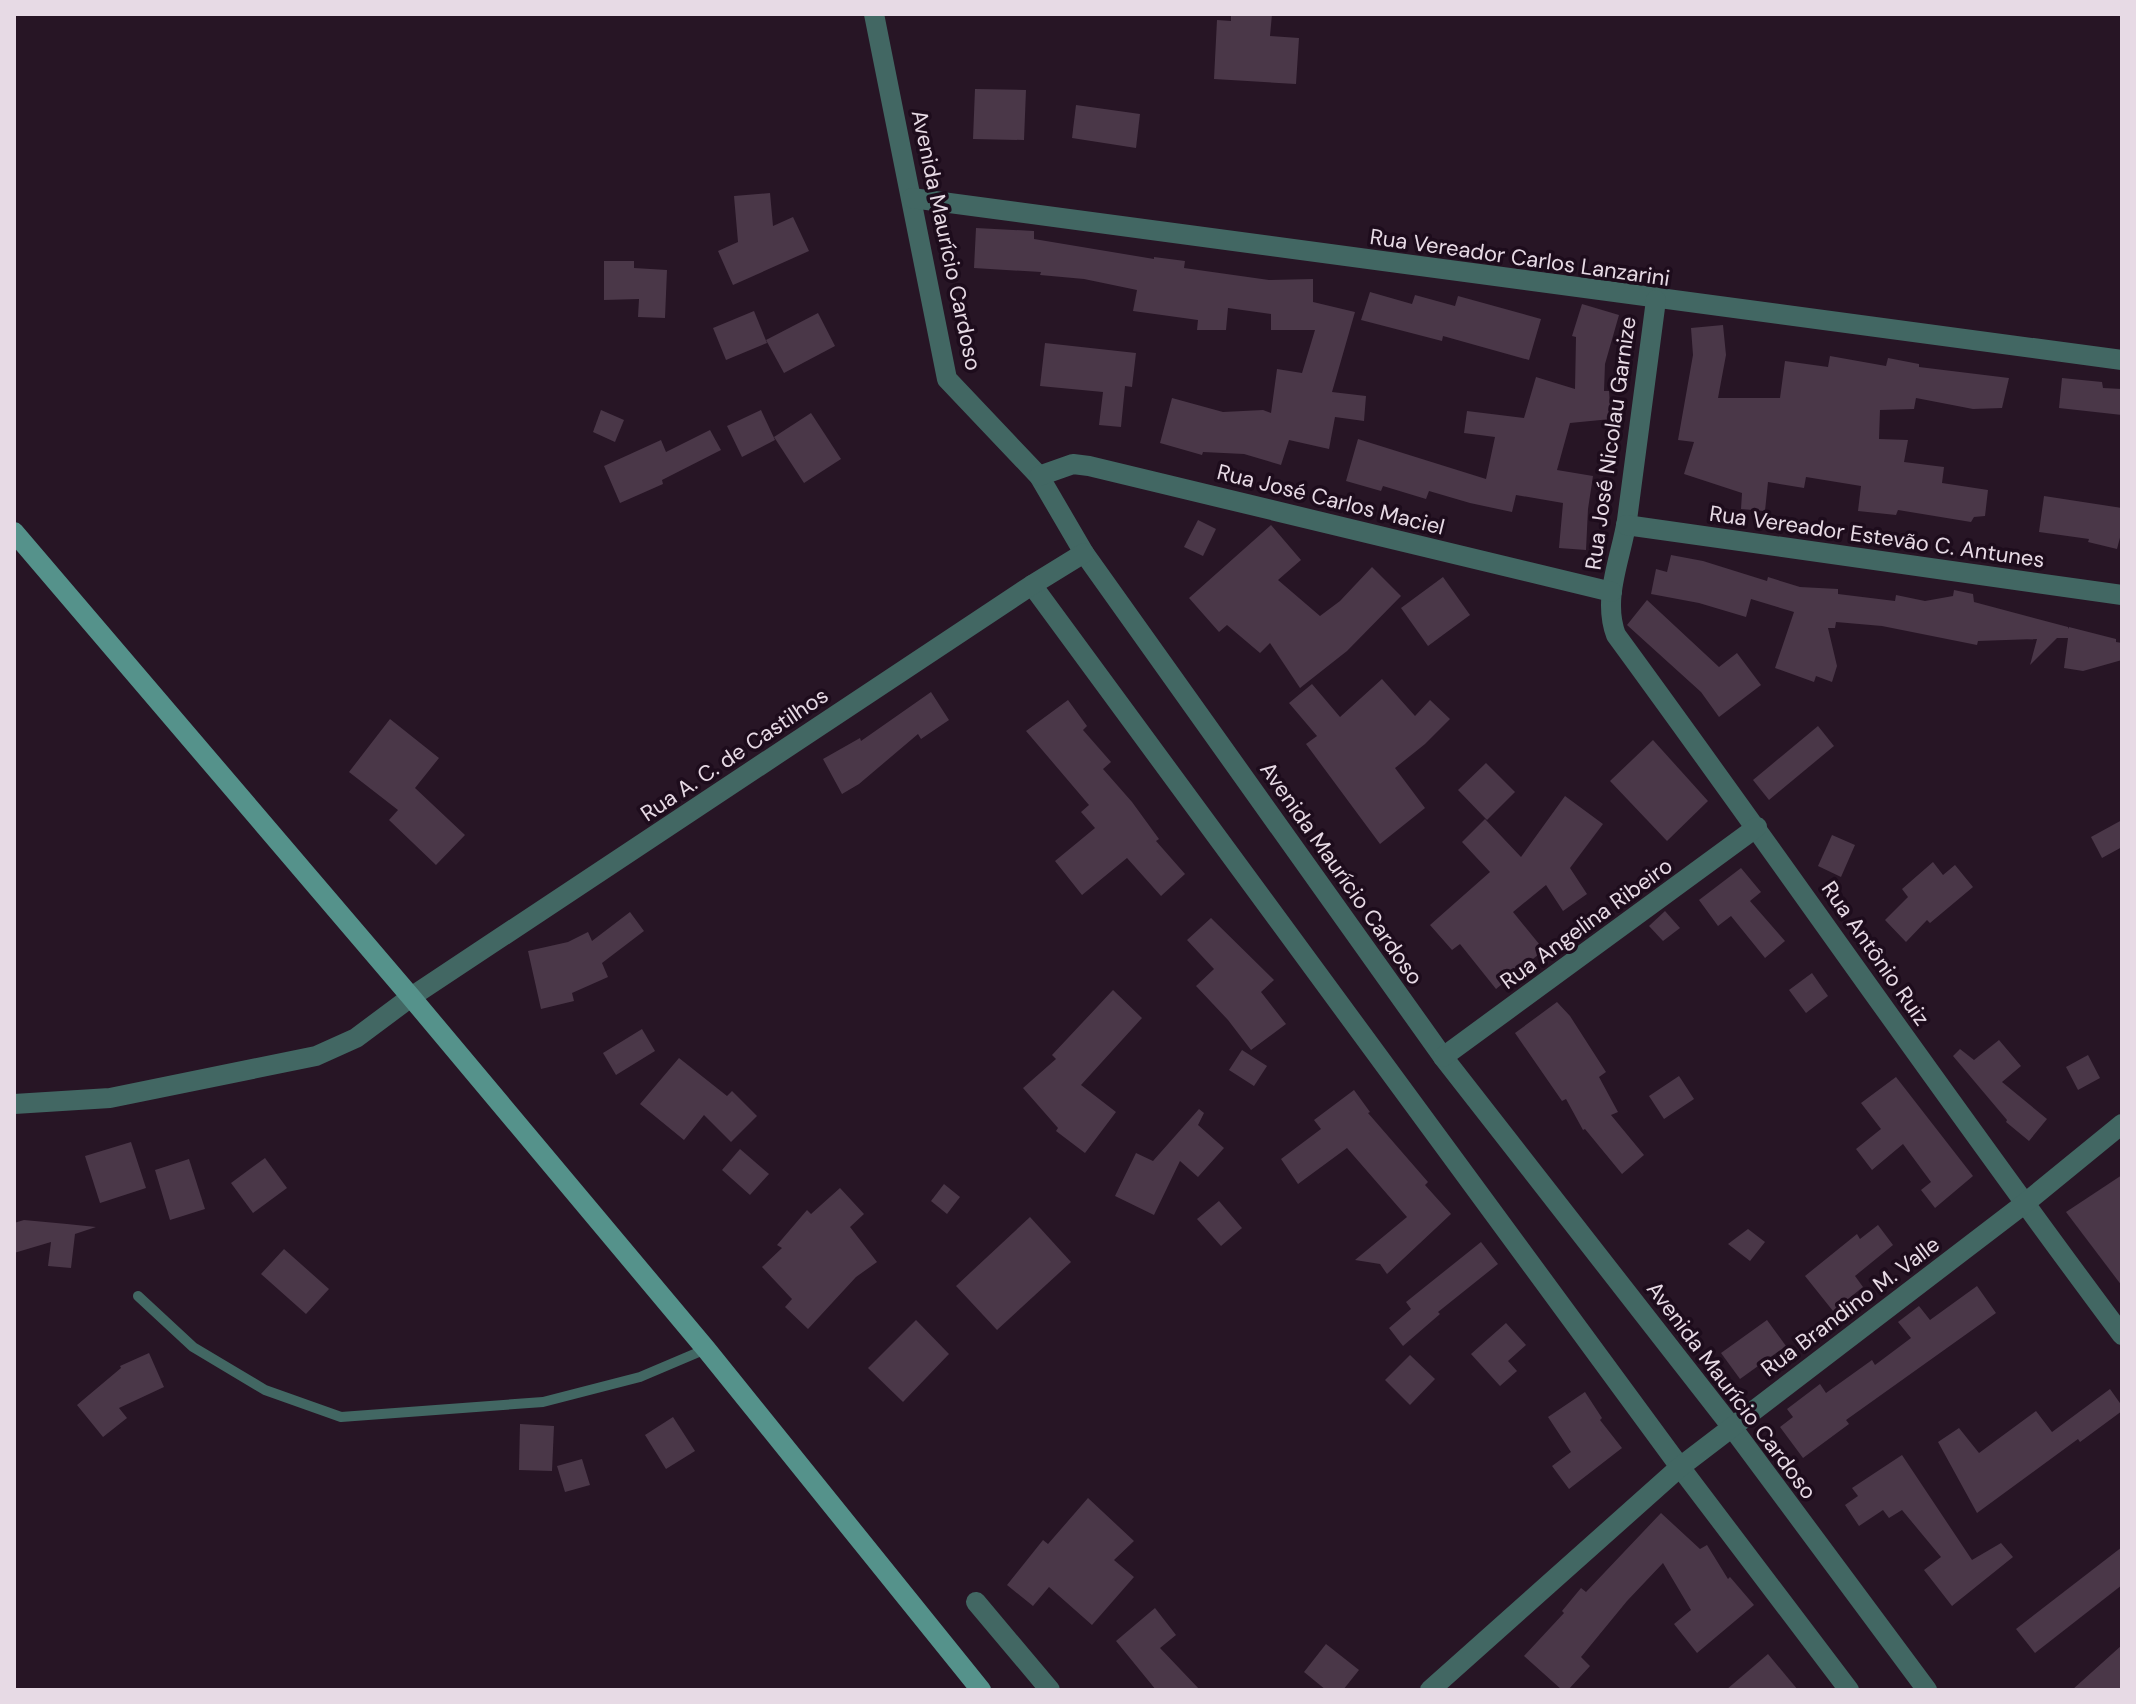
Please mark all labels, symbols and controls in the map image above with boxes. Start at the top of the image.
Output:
street label: Avenida Maurício Cardoso [905,107,988,373]
street label: Rua Vereador Carlos Lanzarini [1368,222,1672,293]
street label: Rua José Nicolau Garnize [1578,314,1643,572]
street label: Rua José Carlos Maciel [1214,457,1448,542]
street label: Rua Vereador Estevão C. Antunes [1707,499,2046,574]
street label: Rua A. C. de Castilhos [635,681,834,828]
street label: Avenida Maurício Cardoso [1253,756,1430,990]
street label: Rua Angelina Ribeiro [1494,851,1678,996]
street label: Rua Antônio Ruiz [1815,875,1936,1031]
street label: Rua Brandino M. Valle [1755,1230,1946,1383]
street label: Avenida Maurício Cardoso [1640,1275,1823,1505]

